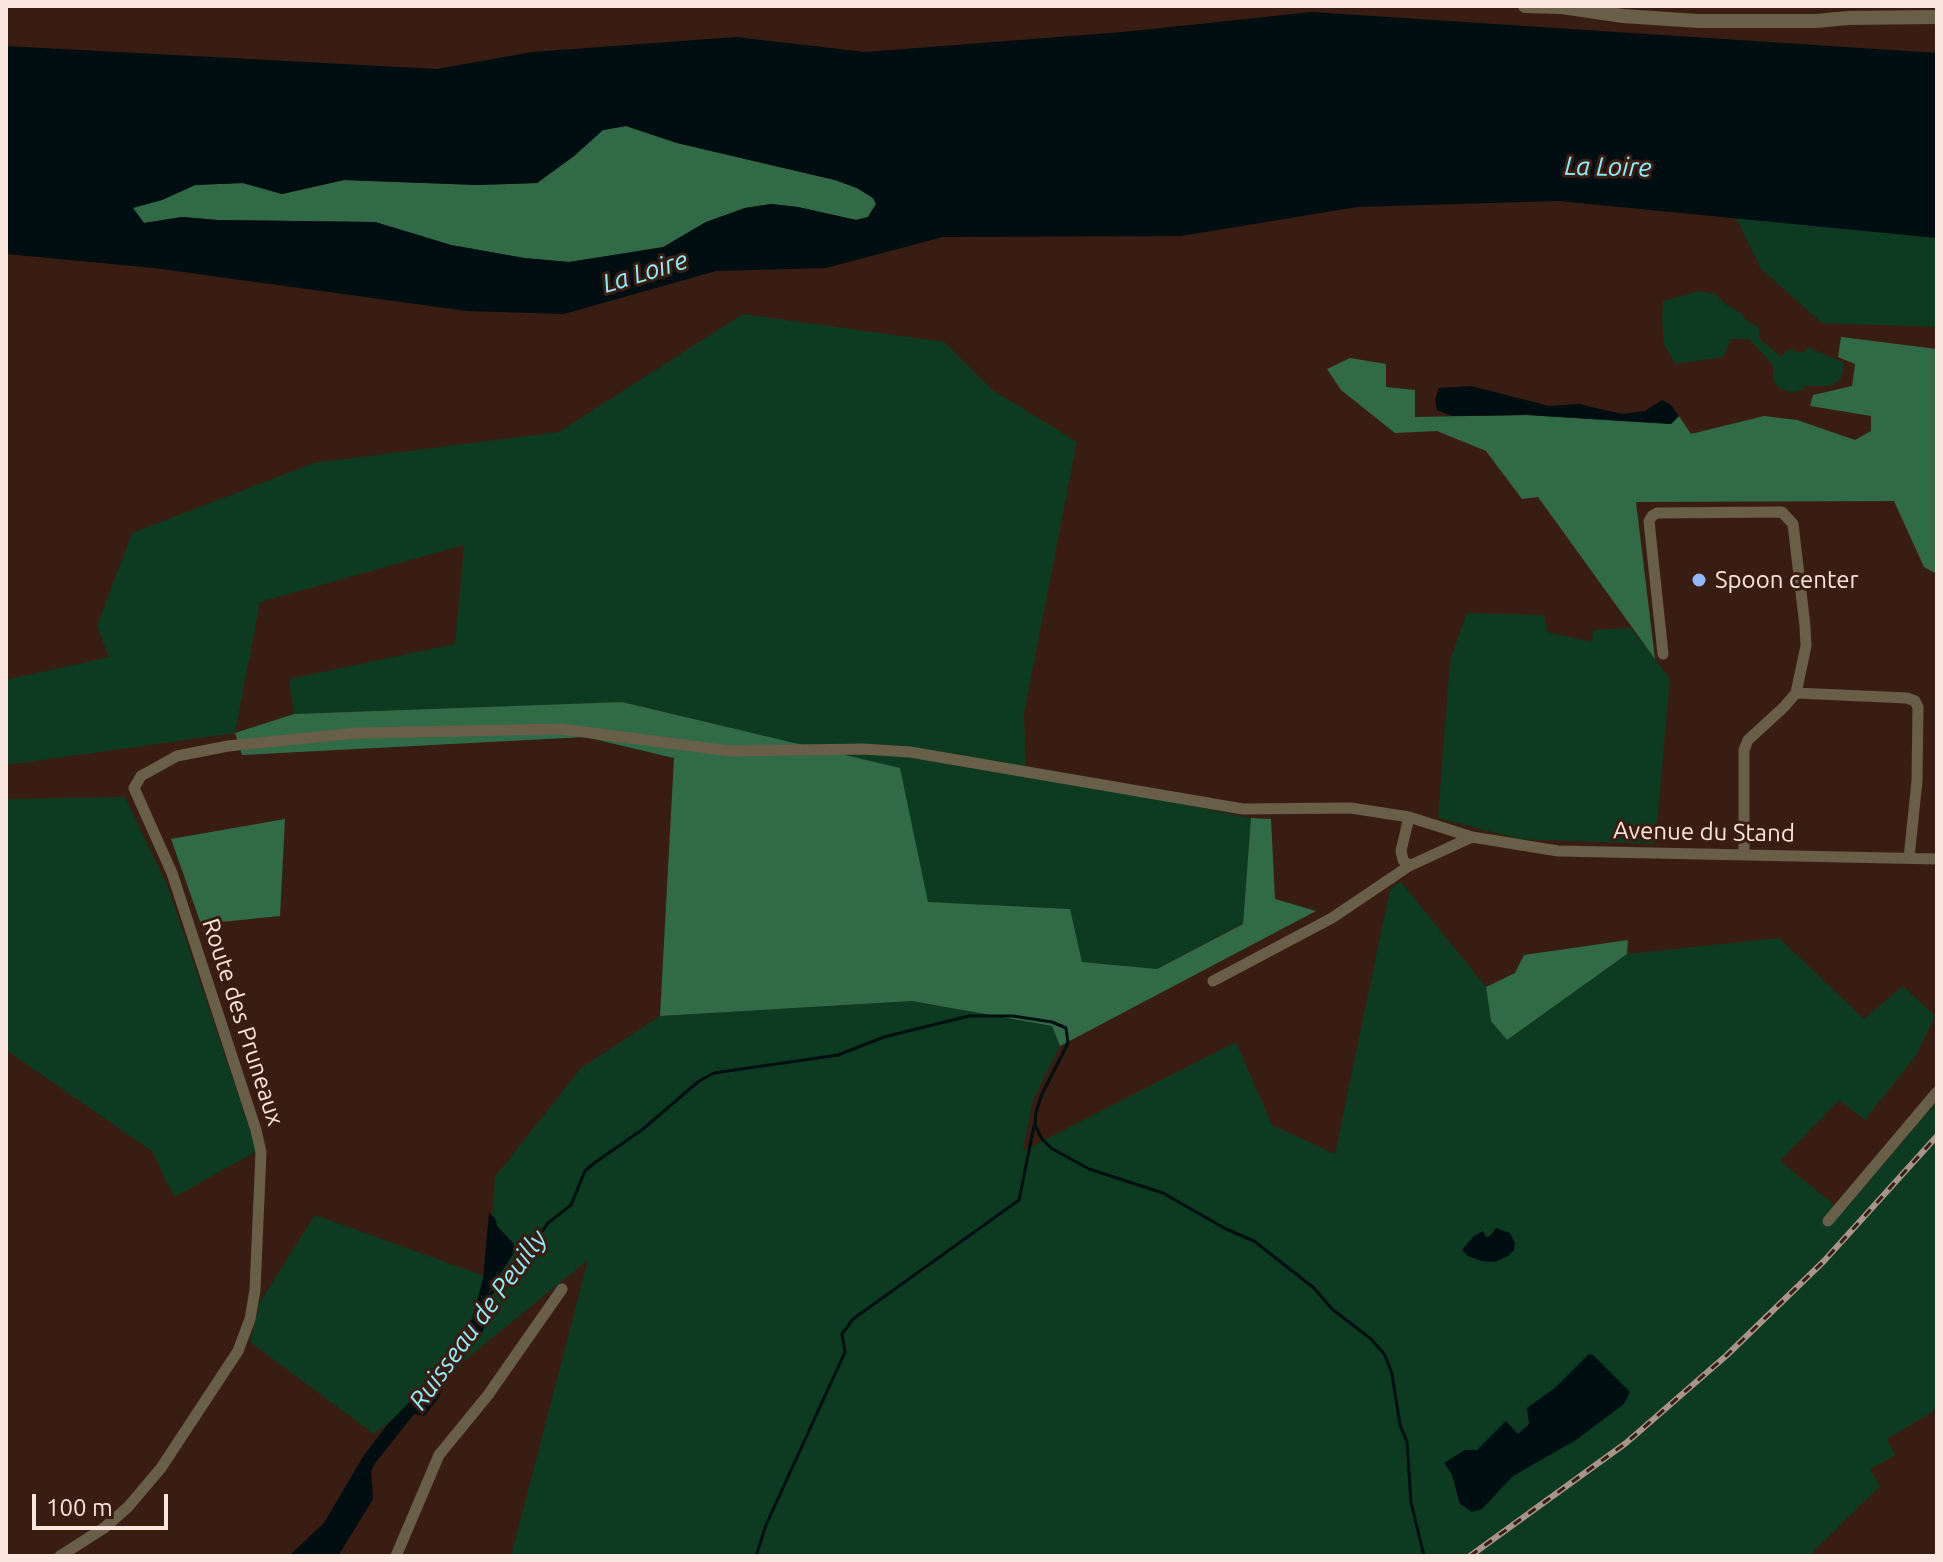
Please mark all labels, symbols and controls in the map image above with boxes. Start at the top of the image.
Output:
water label: La Loire [1564,151,1652,183]
water label: La Loire [599,244,691,300]
place label: Spoon center [1715,566,1859,594]
marker: Spoon center [1690,571,1708,589]
street label: Avenue du Stand [1613,816,1795,848]
street label: Route des Pruneaux [196,915,290,1129]
water label: Ruisseau de Peuilly [402,1224,554,1416]
scale bar [36,1478,172,1528]
text: 100 m [46,1494,113,1521]

